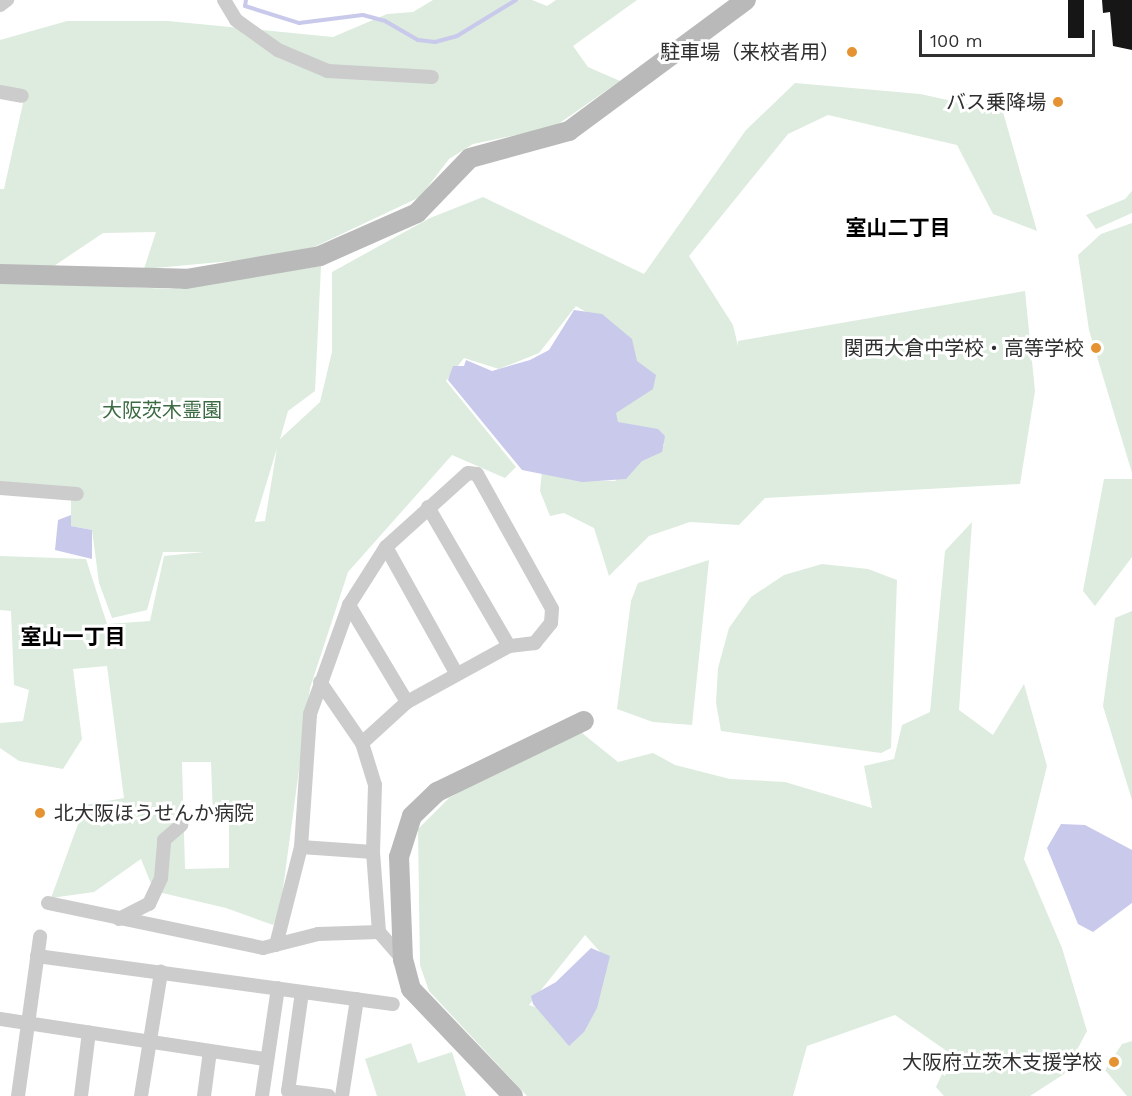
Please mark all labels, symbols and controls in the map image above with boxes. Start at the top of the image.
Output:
scale bar [922,18,1098,56]
text: 100 m [930,30,983,51]
place label: 駐車場（来校者用） [660,40,840,64]
marker: 駐車場（来校者用） [845,45,859,59]
place label: バス乗降場 [946,90,1046,114]
marker: バス乗降場 [1051,95,1065,109]
district label: 室山二丁目 [846,215,950,241]
place label: 関西大倉中学校・高等学校 [844,336,1084,360]
marker: 関西大倉中学校・高等学校 [1089,341,1103,355]
park label: 大阪茨木霊園 [102,398,222,422]
district label: 室山一丁目 [21,624,125,650]
place label: 北大阪ほうせんか病院 [54,801,254,825]
marker: 北大阪ほうせんか病院 [31,804,49,822]
place label: 大阪府立茨木支援学校 [902,1050,1102,1074]
marker: 大阪府立茨木支援学校 [1107,1055,1121,1069]

